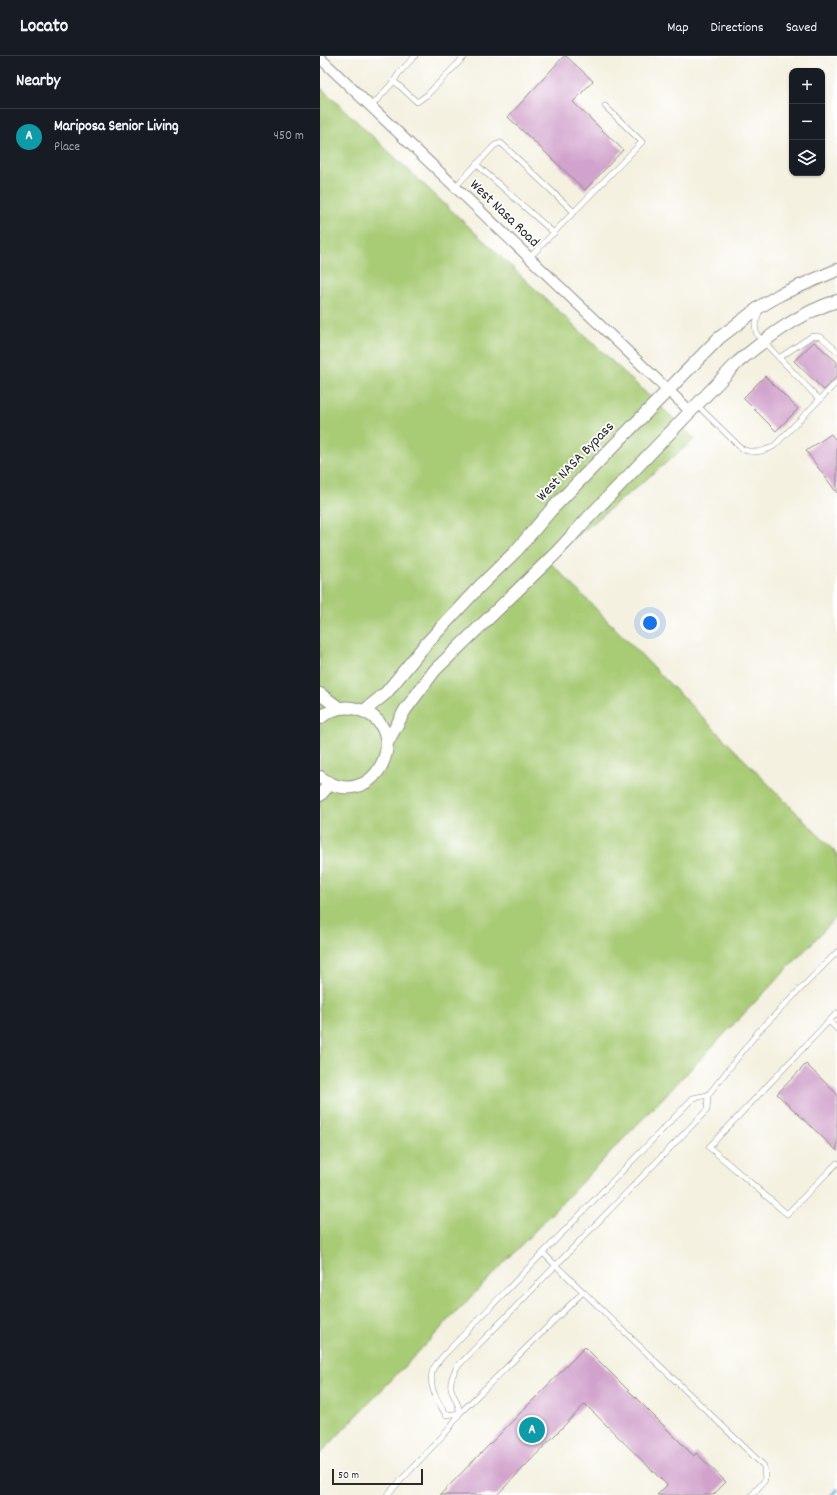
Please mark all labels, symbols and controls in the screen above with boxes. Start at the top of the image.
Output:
text: Locato [20,14,68,41]
text: Map [667,18,689,38]
text: Directions [711,18,764,38]
text: Saved [786,18,817,38]
map controls [789,68,825,176]
button: + [789,68,825,104]
text: Nearby [16,70,60,94]
button: − [789,104,825,140]
text: Mariposa Senior Living [54,116,178,138]
text: A [25,127,33,146]
text: 450 m [274,127,304,146]
text: Place [54,138,80,157]
button: layers [789,140,825,176]
street label: West Nasa Road [464,175,544,253]
street label: West NASA Bypass [532,417,620,507]
your location [640,613,660,633]
pin: A [519,1415,545,1445]
scale bar [332,1467,423,1486]
text: 50 m [338,1468,359,1484]

